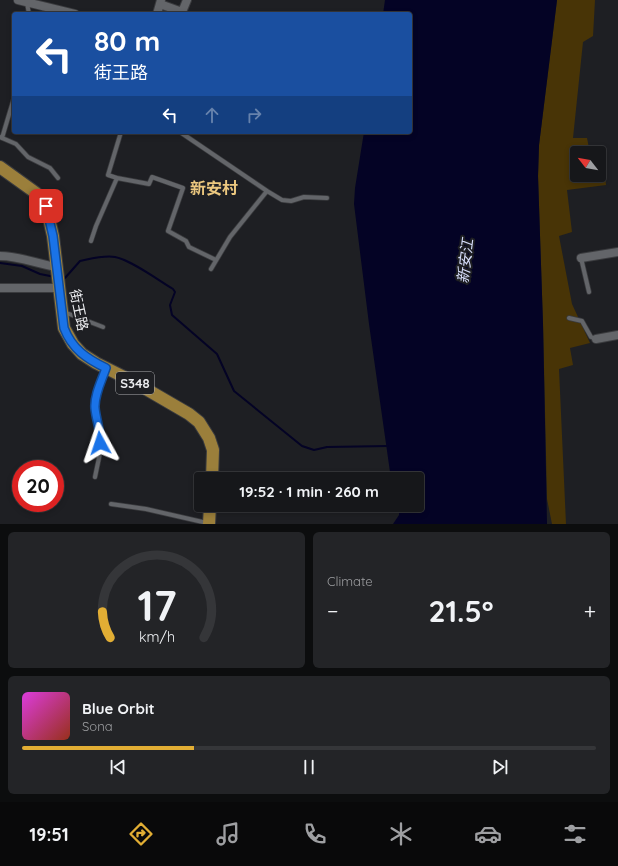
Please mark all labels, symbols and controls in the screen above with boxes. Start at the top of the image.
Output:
text: 80 m [94,23,160,58]
icon: left [28,28,80,80]
text: 街王路 [94,61,148,84]
icon: left [159,104,181,126]
icon: ahead [201,104,223,126]
icon: right [243,104,265,126]
north arrow [570,146,606,182]
map controls [570,146,606,182]
district label: 新安村 [190,178,238,198]
pin [29,189,63,223]
icon: arrive [35,195,57,217]
water label: 新安江 [453,236,477,284]
street label: 街王路 [66,288,92,332]
road number: S348 [116,372,154,394]
position arrow [79,422,121,464]
speed limit sign: 20 [12,460,64,512]
text: 19:52 · 1 min · 260 m [239,482,379,501]
text: Climate [327,573,373,589]
text: 17 [137,579,176,631]
text: 21.5° [428,592,494,630]
text: − [327,597,338,625]
text: + [584,597,596,625]
text: km/h [138,628,175,646]
text: Blue Orbit [82,699,155,718]
text: Sona [82,718,113,734]
icon: previous [107,756,129,778]
icon: pause [298,756,320,778]
icon: next [489,756,511,778]
icon: directions [127,820,155,848]
icon: music [214,820,242,848]
icon: phone [301,820,329,848]
icon: climate [387,820,415,848]
icon: car [474,820,502,848]
icon: filters [561,820,589,848]
text: 19:51 [29,823,69,846]

